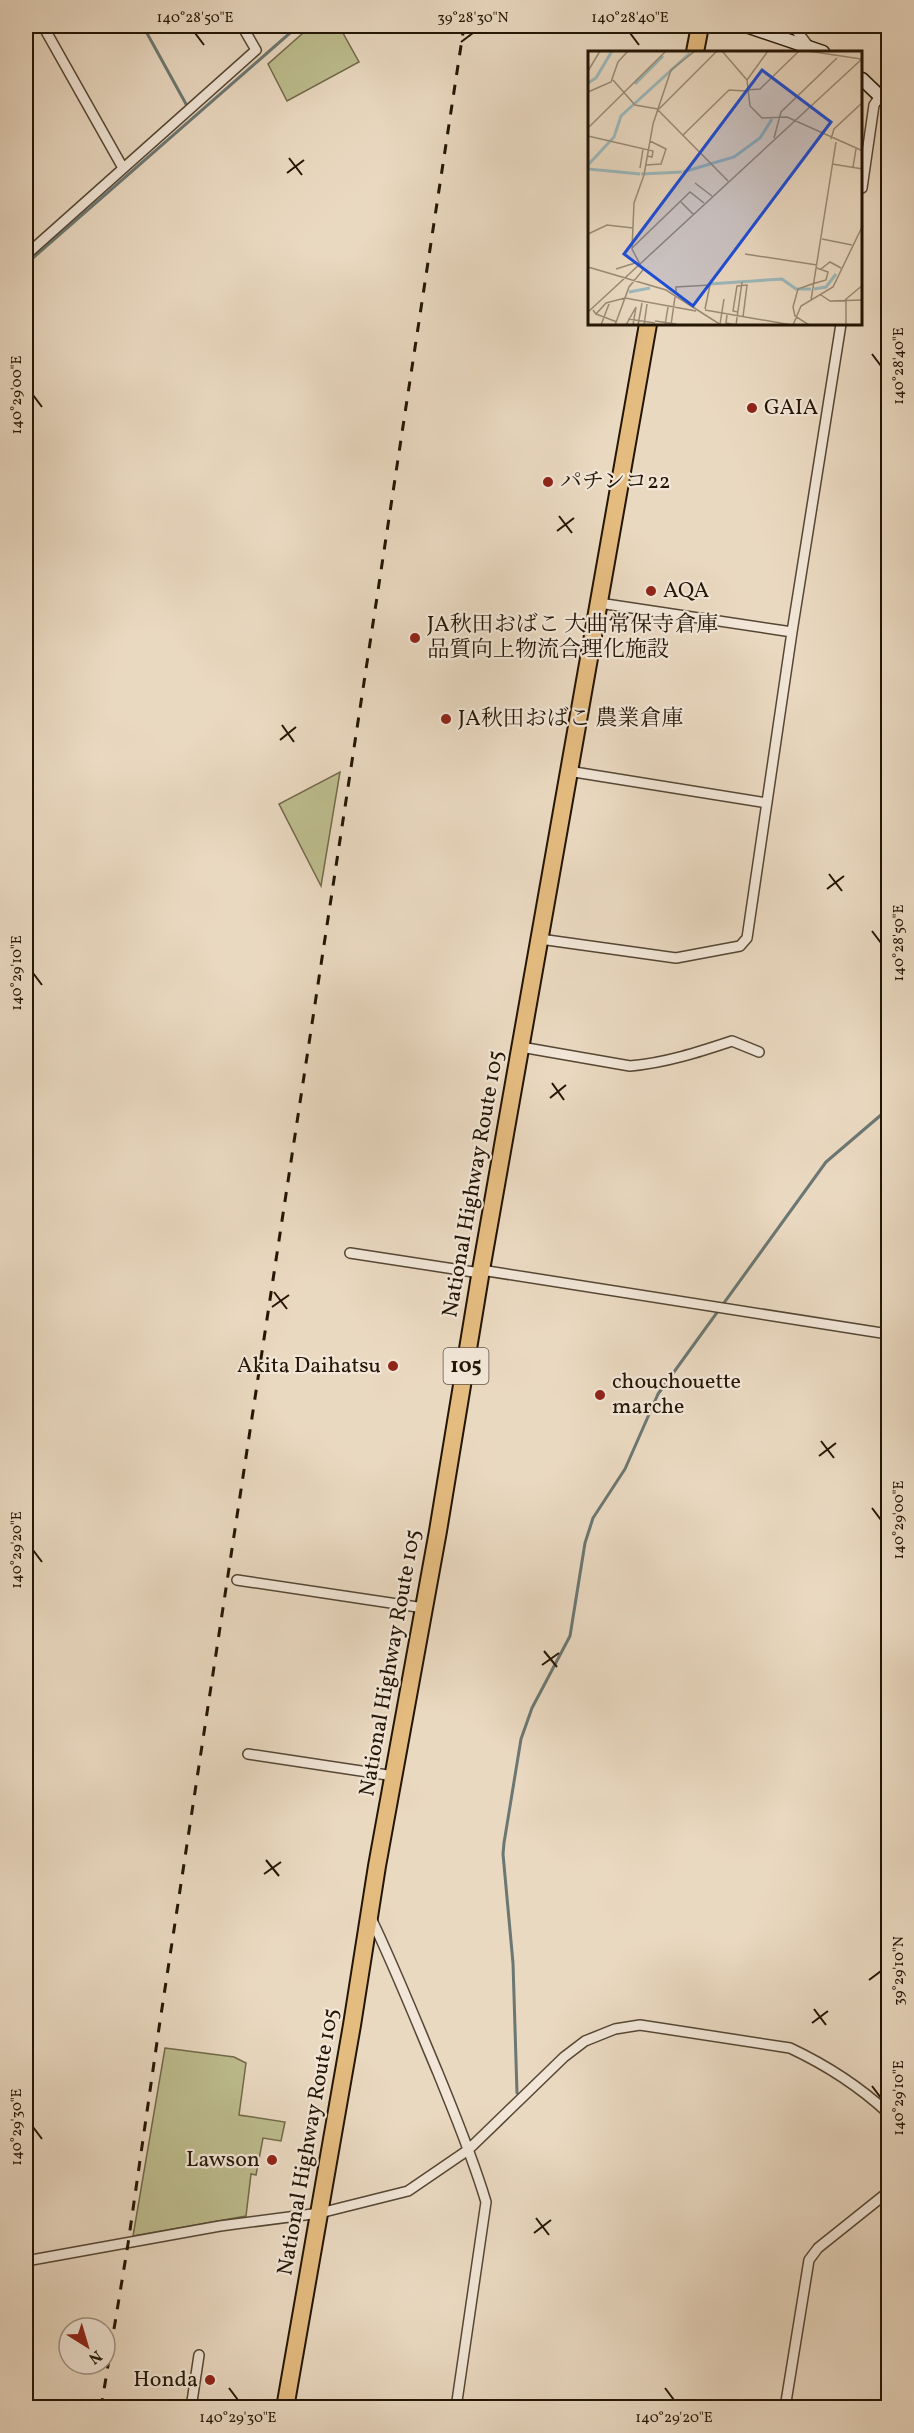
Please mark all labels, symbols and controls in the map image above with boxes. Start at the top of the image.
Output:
text: 140°28'50"E [156,8,234,29]
text: 39°28'30"N [437,8,509,29]
text: 140°28'40"E [591,8,669,29]
inset map [588,51,863,326]
text: 140°28'40"E [889,327,910,405]
text: 140°29'00"E [7,356,28,434]
place label: GAIA [764,393,818,424]
marker: GAIA [745,401,759,415]
place label: パチンコ22 [560,467,671,498]
marker: パチンコ22 [541,475,555,489]
place label: AQA [663,576,709,607]
marker: AQA [644,584,658,598]
place label: JA秋田おばこ 大曲常保寺倉庫 品質向上物流合理化施設 [427,610,718,666]
marker: JA秋田おばこ 大曲常保寺倉庫 品質向上物流合理化施設 [408,631,422,645]
place label: JA秋田おばこ 農業倉庫 [458,704,683,735]
marker: JA秋田おばこ 農業倉庫 [439,712,453,726]
text: 140°28'50"E [889,904,910,982]
text: 140°29'10"E [7,935,28,1011]
street label: National Highway Route 105 [435,1048,513,1320]
road number: 105 [444,1348,488,1384]
place label: Akita Daihatsu [237,1351,381,1382]
marker: Akita Daihatsu [386,1359,400,1373]
place label: chouchouette marche [612,1367,741,1423]
marker: chouchouette marche [593,1388,607,1402]
text: 140°29'00"E [889,1481,910,1559]
text: 140°29'20"E [7,1511,28,1589]
street label: National Highway Route 105 [352,1527,430,1799]
text: 39°29'10"N [889,1936,910,2006]
street label: National Highway Route 105 [270,2006,348,2278]
text: 140°29'10"E [889,2060,910,2136]
text: 140°29'30"E [7,2088,28,2166]
place label: Lawson [186,2145,260,2176]
marker: Lawson [265,2153,279,2167]
north arrow [57,2316,117,2376]
text: N [83,2344,106,2369]
place label: Honda [133,2365,198,2396]
marker: Honda [203,2373,217,2387]
text: 140°29'30"E [199,2408,277,2429]
text: 140°29'20"E [635,2408,713,2429]

